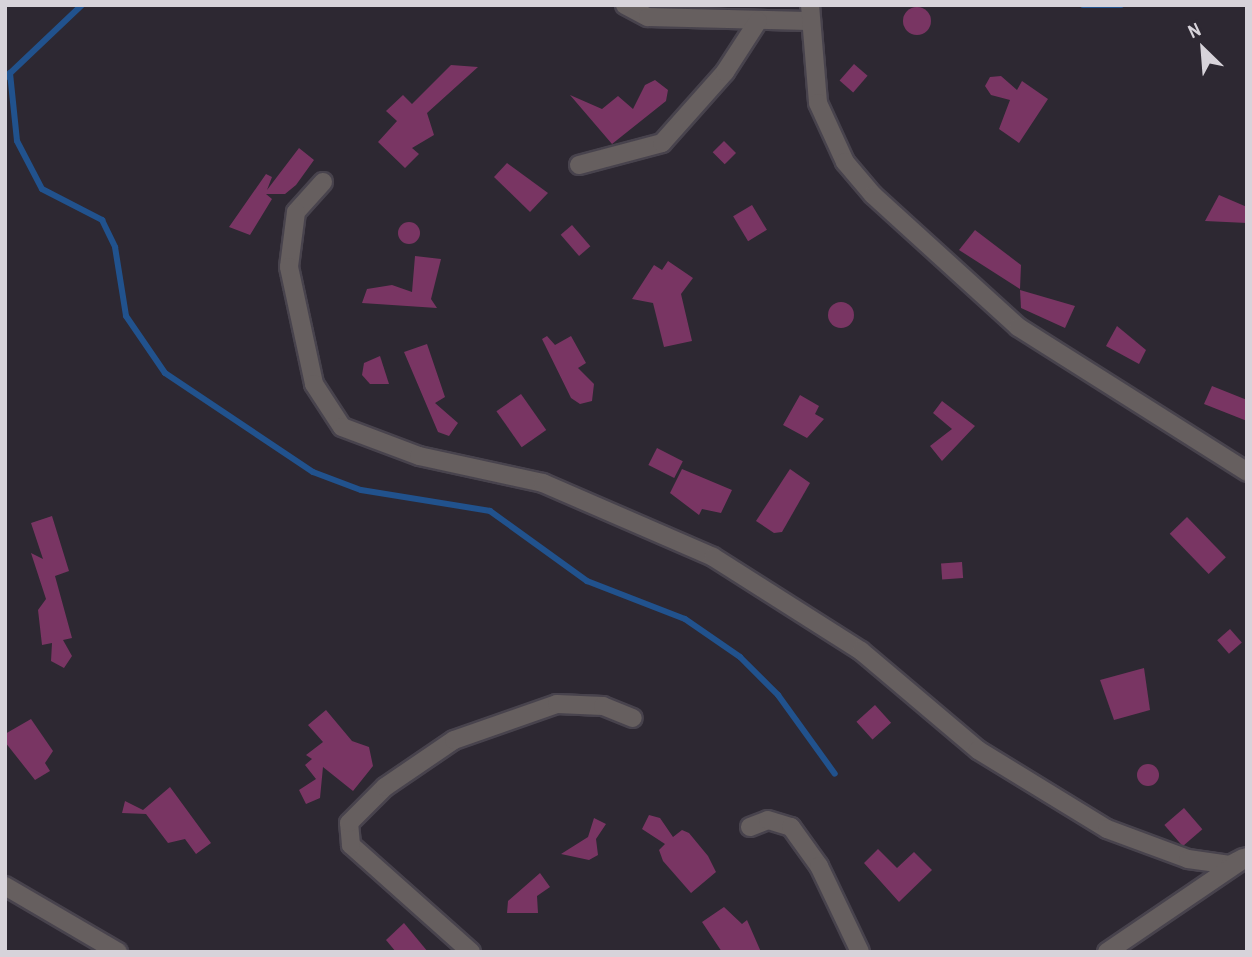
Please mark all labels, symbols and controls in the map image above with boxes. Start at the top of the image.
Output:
north arrow [1168,14,1238,84]
text: N [1184,16,1205,44]

